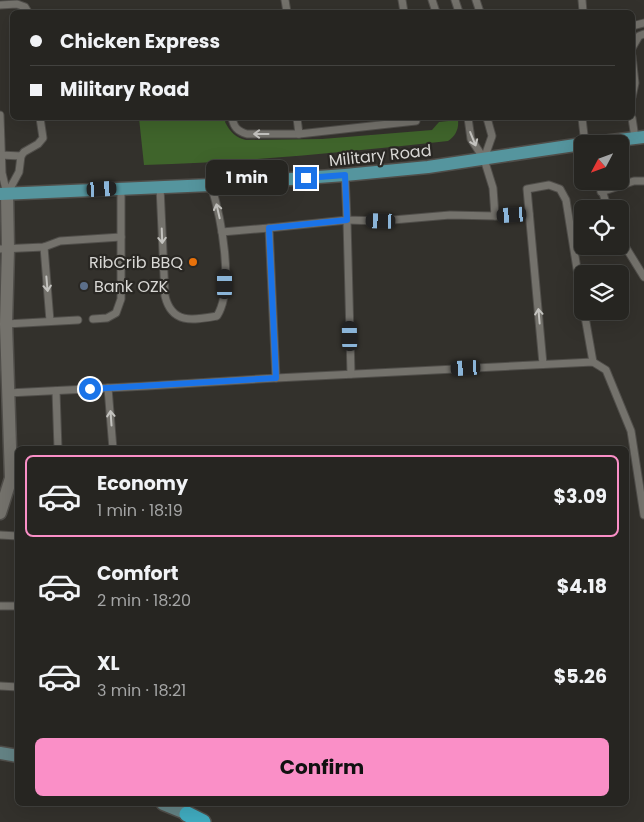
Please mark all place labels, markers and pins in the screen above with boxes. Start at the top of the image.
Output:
place label: RibCrib BBQ [89,251,183,274]
marker: RibCrib BBQ [187,256,199,268]
place label: Bank OZK [94,275,169,298]
marker: Bank OZK [78,280,90,292]

